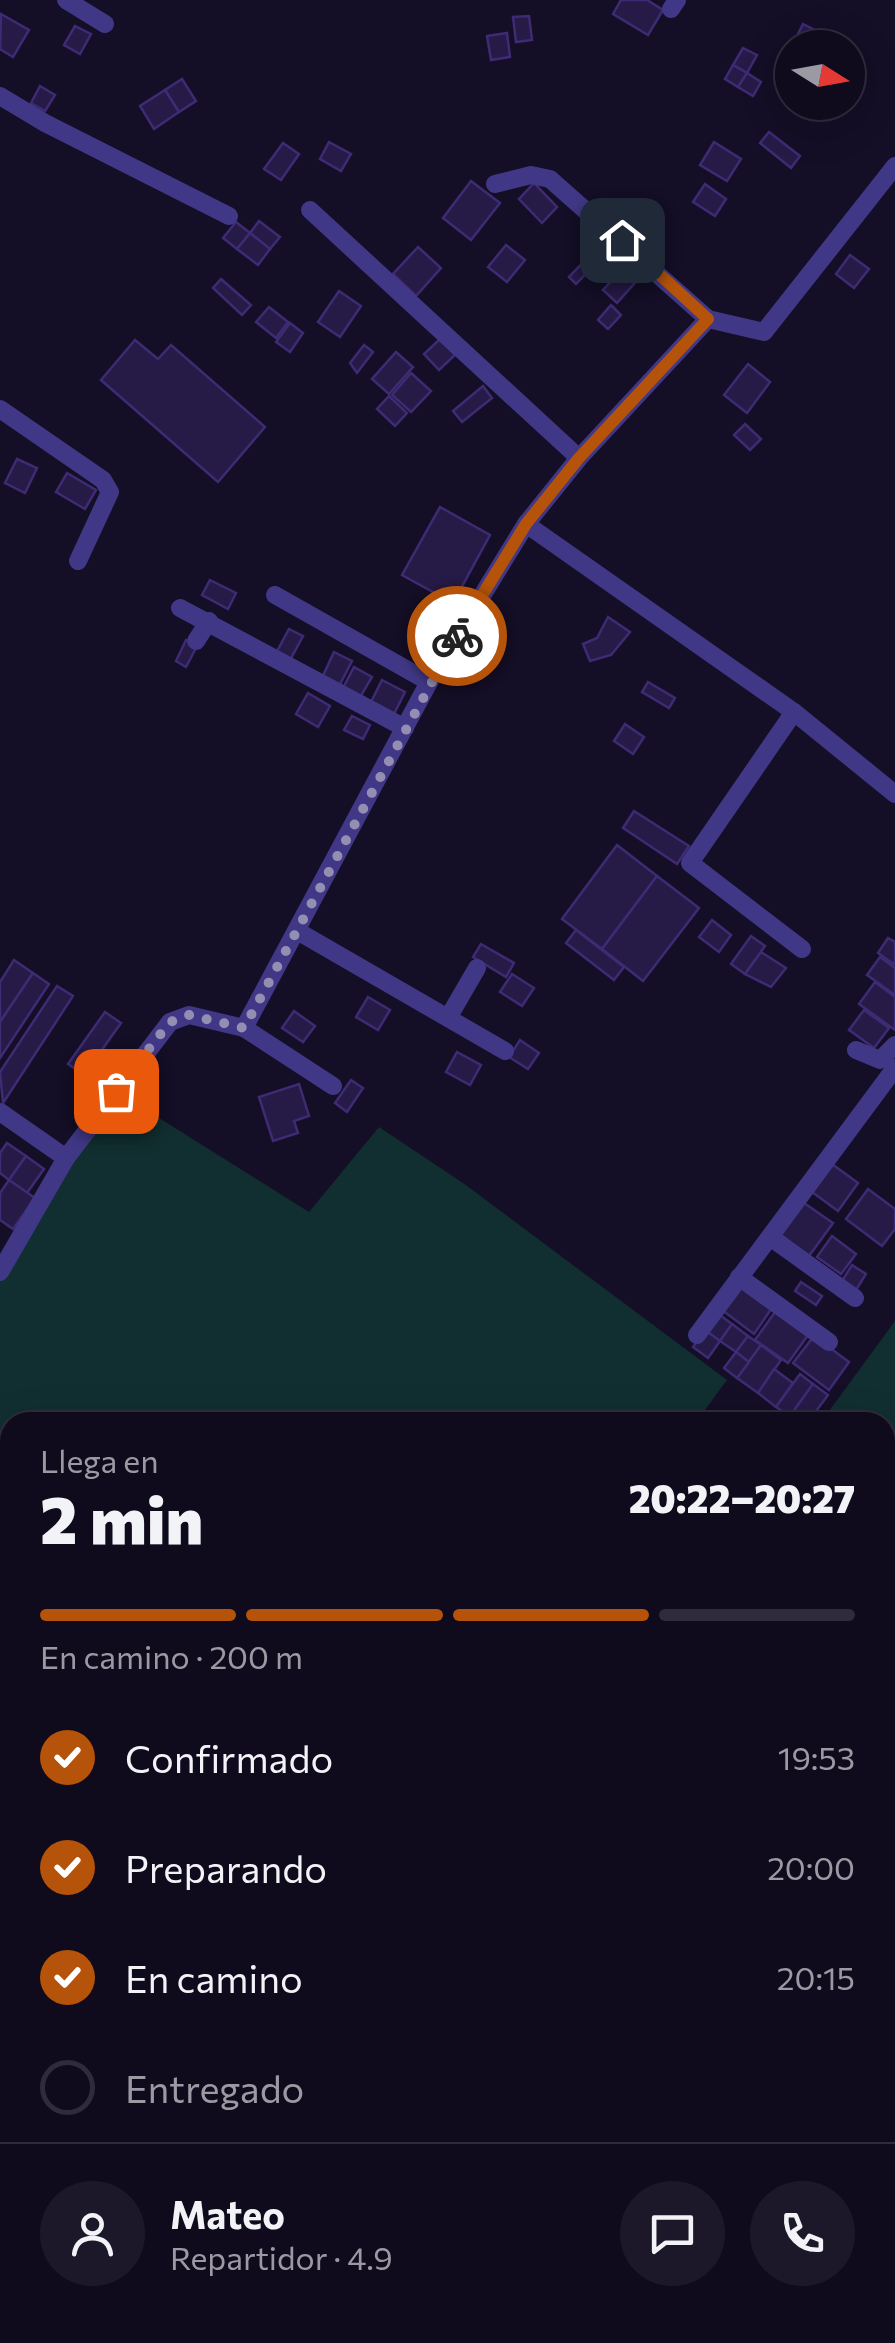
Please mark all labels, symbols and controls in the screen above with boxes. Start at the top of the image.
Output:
north arrow [775,30,865,120]
map controls [775,30,865,120]
pin [580,198,665,283]
icon: home [595,213,650,268]
courier [407,586,507,686]
icon: bike [430,609,485,664]
pin [74,1049,159,1134]
icon: bag [89,1064,144,1119]
text: Llega en [40,1440,159,1480]
text: 20:22–20:27 [629,1474,855,1521]
text: 2 min [40,1478,203,1557]
text: En camino · 200 m [40,1636,303,1676]
icon: check [40,1730,95,1785]
text: Confirmado [125,1734,333,1781]
text: 19:53 [778,1737,855,1777]
icon: check [40,1840,95,1895]
text: Preparando [125,1844,327,1891]
text: 20:00 [767,1847,855,1887]
icon: check [40,1950,95,2005]
text: En camino [125,1954,303,2001]
text: 20:15 [777,1957,855,1997]
text: Entregado [125,2064,304,2111]
button: person [40,2181,145,2286]
button: chat [620,2181,725,2286]
button: phone [750,2181,855,2286]
text: Mateo [170,2190,285,2237]
text: Repartidor · 4.9 [170,2237,393,2277]

